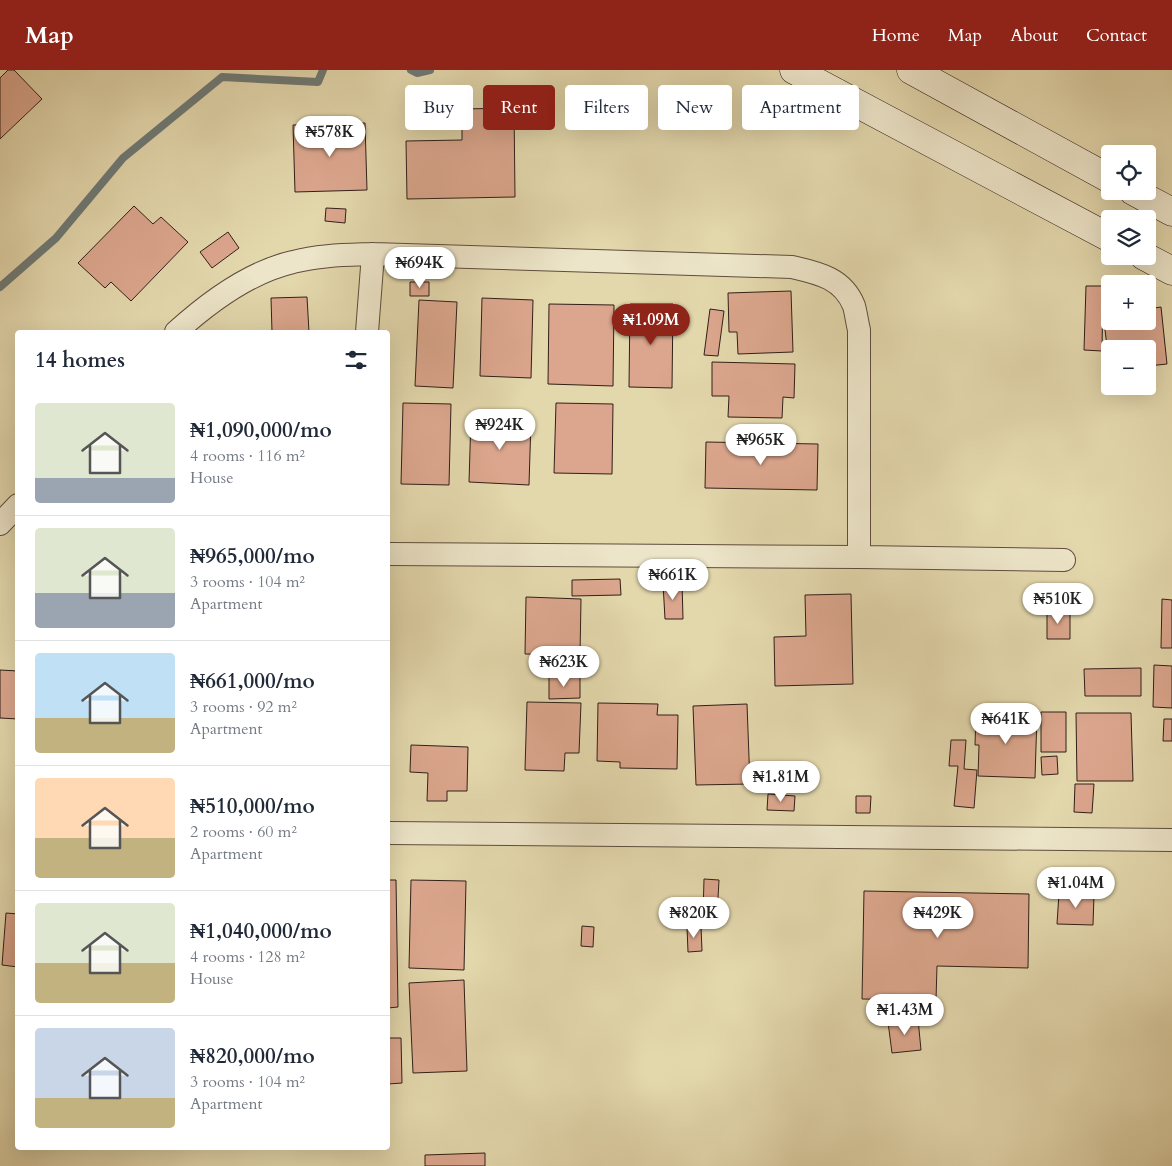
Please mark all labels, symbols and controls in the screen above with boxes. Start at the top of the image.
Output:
text: Map [25,19,74,52]
text: Home [872,23,920,48]
text: Map [948,23,982,48]
text: About [1010,23,1058,48]
text: Contact [1086,23,1147,48]
chip: Buy [405,85,473,130]
chip: Rent [483,85,555,130]
chip: Filters [565,85,648,130]
chip: New [658,85,732,130]
chip: Apartment [742,85,859,130]
pin: ₦578K [295,116,365,158]
text: ₦578K [305,121,355,143]
map controls [1101,145,1156,395]
button: locate [1101,145,1156,200]
button: layers [1101,210,1156,265]
pin: ₦694K [385,246,455,289]
text: ₦694K [395,252,445,274]
button: + [1101,275,1156,330]
pin: ₦1.09M [610,304,692,346]
text: ₦1.09M [623,309,679,331]
button: − [1101,340,1156,395]
text: 14 homes [35,346,125,375]
icon: filters [342,346,370,374]
pin: ₦924K [465,408,535,451]
text: ₦924K [475,414,525,436]
text: ₦1,090,000/mo [190,416,332,445]
icon: home [75,423,135,483]
pin: ₦965K [726,424,796,466]
text: ₦965K [736,429,786,451]
text: 4 rooms · 116 m² [190,445,305,467]
text: House [190,467,233,489]
text: ₦965,000/mo [190,542,315,571]
icon: home [75,548,135,608]
pin: ₦661K [638,558,708,601]
text: ₦661K [648,564,698,586]
text: 3 rooms · 104 m² [190,571,305,593]
pin: ₦510K [1023,582,1093,625]
text: ₦510K [1033,588,1083,610]
text: Apartment [190,593,263,615]
pin: ₦623K [529,646,599,688]
text: ₦623K [539,651,589,673]
text: ₦661,000/mo [190,667,315,696]
icon: home [75,673,135,733]
text: 3 rooms · 92 m² [190,696,297,718]
pin: ₦641K [971,702,1041,745]
text: ₦641K [981,708,1031,730]
text: Apartment [190,718,263,740]
pin: ₦1.81M [740,760,822,803]
text: ₦1.81M [753,766,809,788]
text: ₦510,000/mo [190,792,315,821]
icon: home [75,798,135,858]
text: 2 rooms · 60 m² [190,821,297,843]
text: Apartment [190,843,263,865]
pin: ₦1.04M [1035,866,1117,909]
text: ₦1.04M [1048,872,1104,894]
pin: ₦820K [659,896,729,939]
pin: ₦429K [903,896,973,939]
text: ₦820K [669,902,719,924]
text: ₦429K [913,902,963,924]
text: ₦1,040,000/mo [190,917,332,946]
icon: home [75,923,135,983]
text: 4 rooms · 128 m² [190,946,305,968]
text: House [190,968,233,990]
pin: ₦1.43M [864,994,946,1036]
text: ₦1.43M [877,999,933,1021]
text: ₦820,000/mo [190,1042,315,1071]
icon: home [75,1048,135,1108]
text: 3 rooms · 104 m² [190,1071,305,1093]
text: Apartment [190,1093,263,1115]

